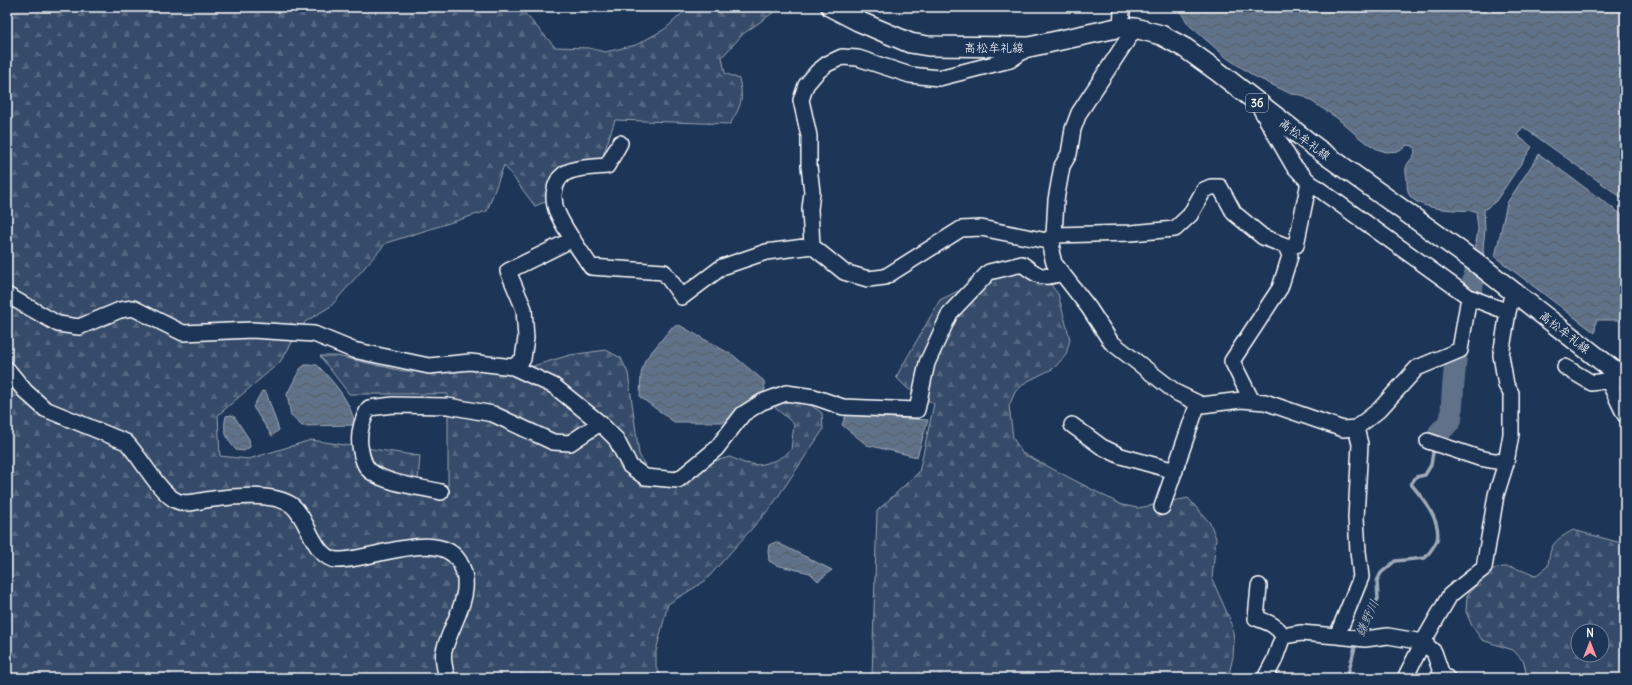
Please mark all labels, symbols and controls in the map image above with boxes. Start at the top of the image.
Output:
street label: 高松牟礼線 [964,40,1024,55]
road number: 36 [1246,94,1268,112]
street label: 高松牟礼線 [1277,115,1333,163]
street label: 高松牟礼線 [1537,308,1593,356]
water label: 鎌野川 [1351,597,1383,639]
north arrow [1570,623,1610,663]
text: N [1586,626,1594,640]

